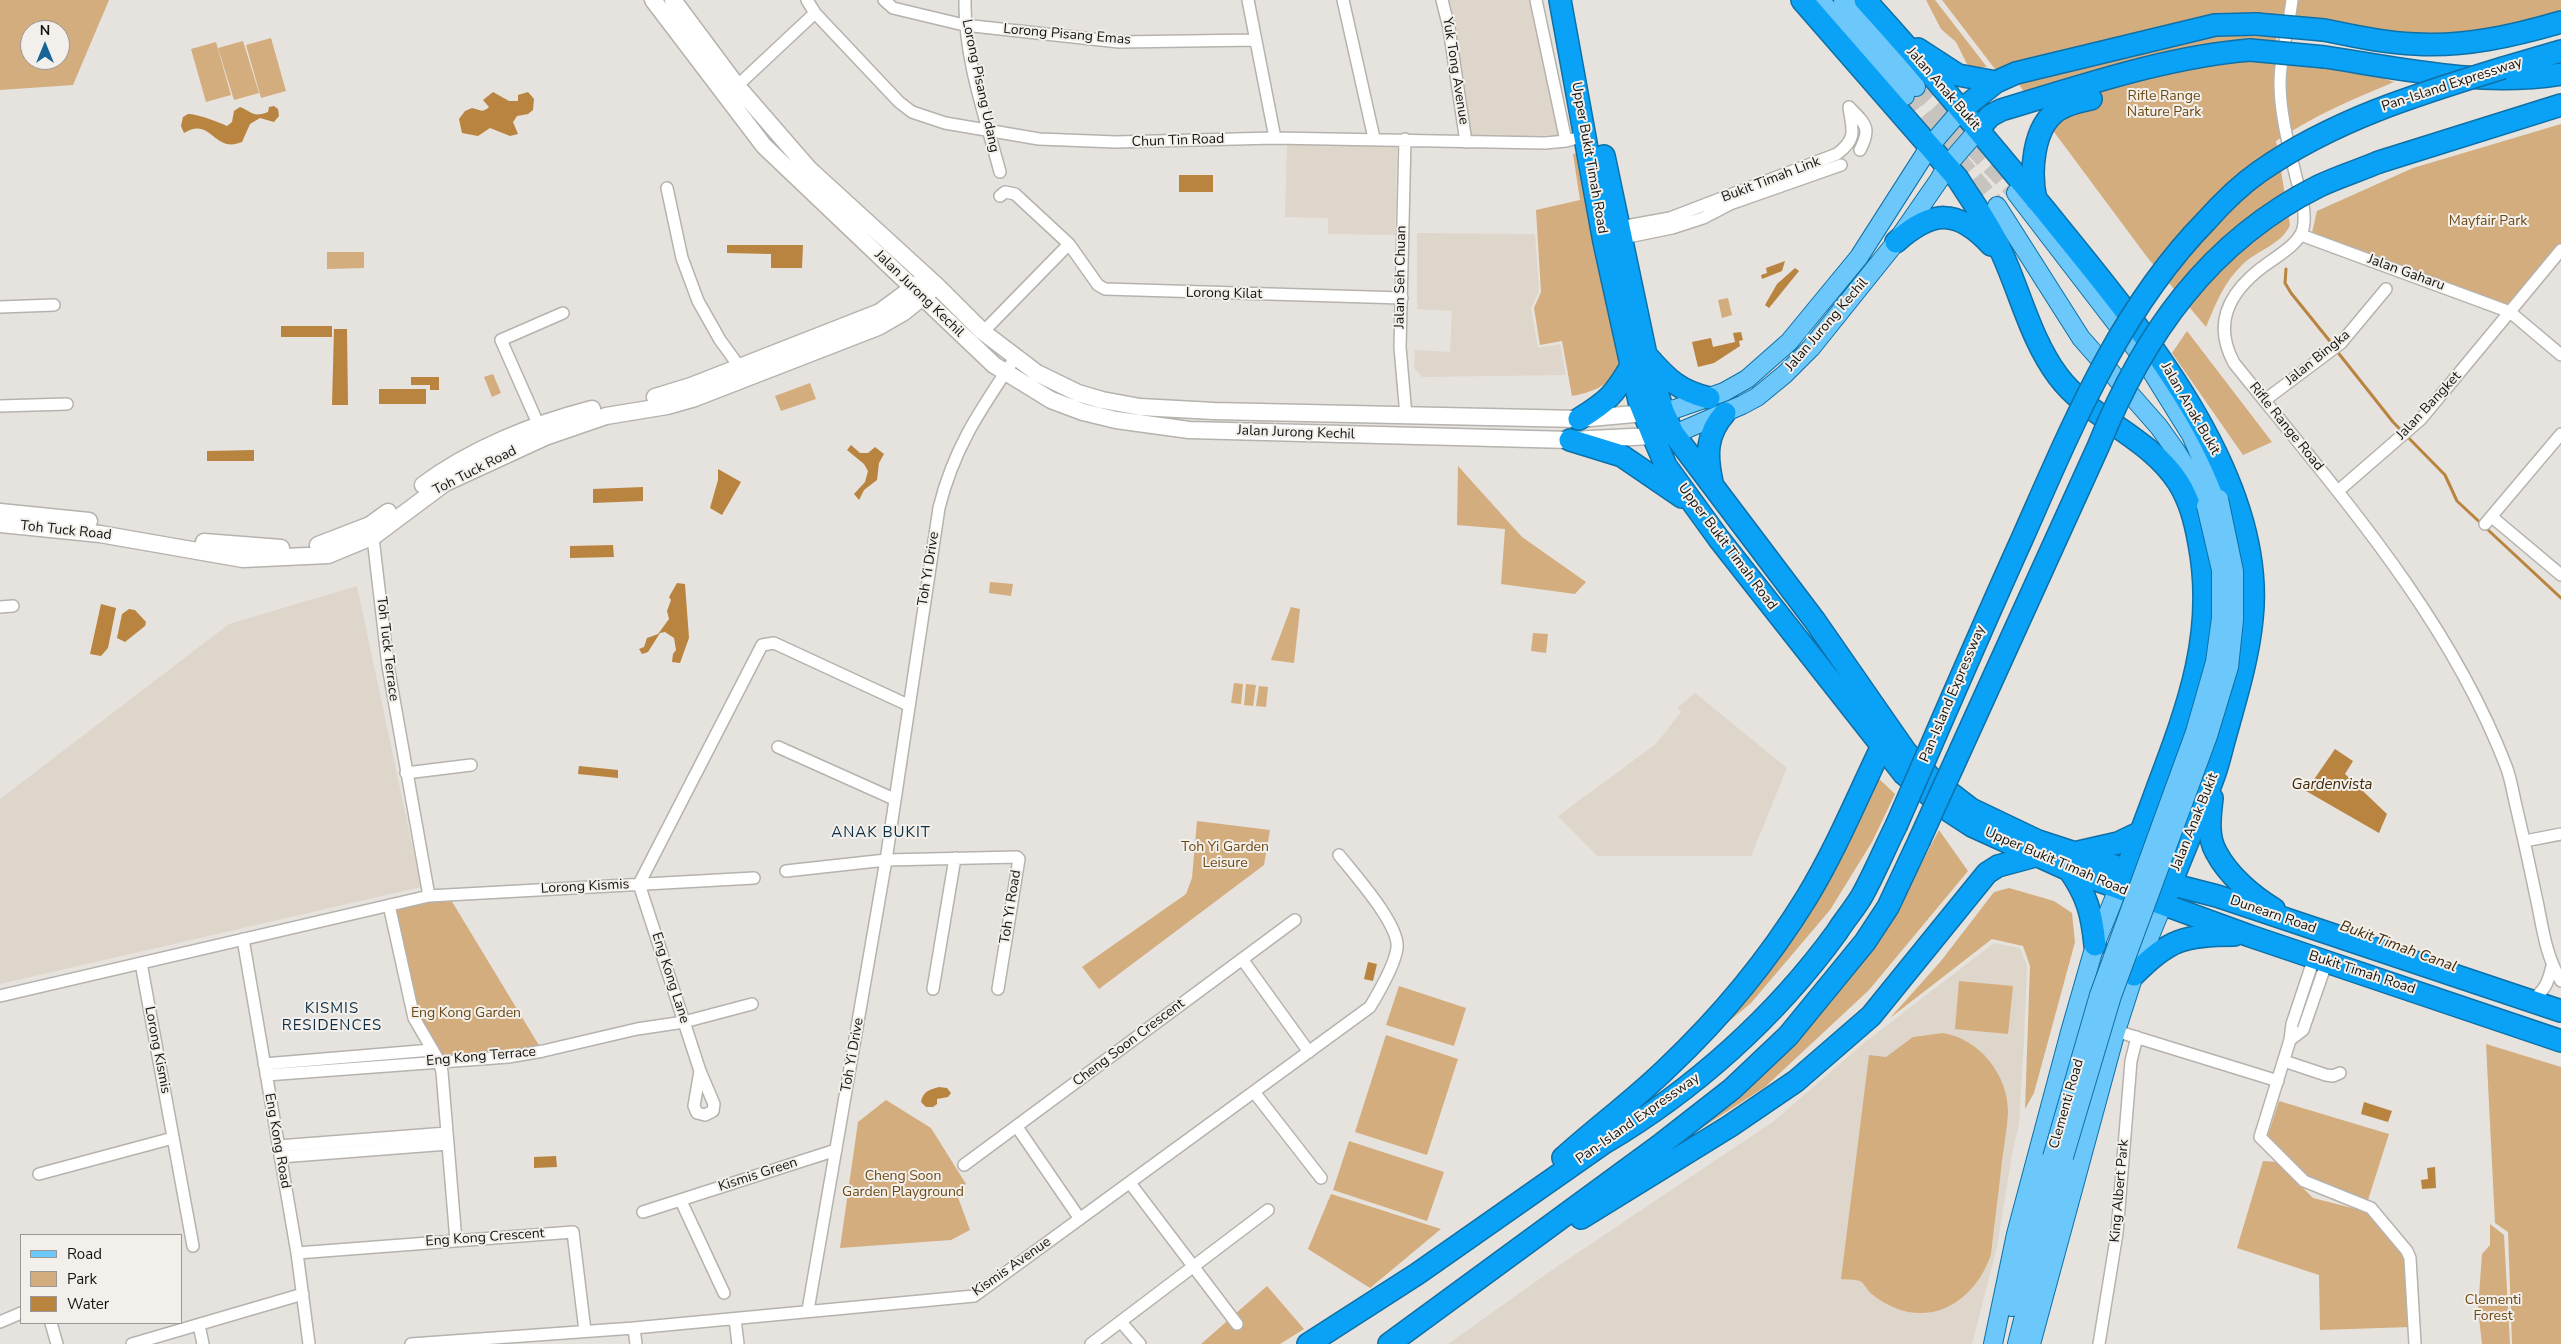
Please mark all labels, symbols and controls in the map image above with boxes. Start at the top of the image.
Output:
street label: Yuk Tong Avenue [1438,16,1472,126]
street label: Lorong Pisang Udang [958,18,1002,154]
north arrow [20,20,70,70]
text: N [40,21,50,40]
street label: Lorong Pisang Emas [1002,21,1132,49]
street label: Jalan Anak Bukit [1903,44,1983,134]
street label: Pan-Island Expressway [2380,54,2524,116]
street label: Upper Bukit Timah Road [1567,81,1611,235]
park label: Rifle Range Nature Park [2127,89,2201,121]
street label: Chun Tin Road [1131,131,1225,151]
street label: Bukit Timah Link [1719,153,1823,207]
park label: Mayfair Park [2449,214,2527,230]
street label: Jalan Seh Chuan [1392,225,1410,329]
street label: Jalan Jurong Kechil [871,247,967,341]
street label: Jalan Gaharu [2365,251,2447,295]
street label: Jalan Jurong Kechil [1782,275,1872,375]
street label: Lorong Kilat [1186,285,1262,303]
street label: Jalan Bingka [2282,327,2354,389]
street label: Jalan Anak Bukit [2157,360,2223,458]
street label: Jalan Bangket [2393,368,2465,444]
street label: Rifle Range Road [2245,379,2327,475]
street label: Jalan Jurong Kechil [1237,423,1355,443]
street label: Toh Tuck Road [430,443,520,499]
street label: Upper Bukit Timah Road [1674,481,1780,613]
street label: Toh Tuck Road [20,518,112,544]
street label: Toh Yi Drive [915,531,943,607]
street label: Toh Tuck Terrace [372,596,402,702]
street label: Pan-Island Expressway [1917,623,1989,765]
street label: Jalan Anak Bukit [2168,771,2222,873]
water label: Gardenvista [2292,776,2372,794]
district label: ANAK BUKIT [830,824,932,842]
street label: Upper Bukit Timah Road [1982,824,2130,900]
park label: Toh Yi Garden Leisure [1181,840,1269,872]
street label: Toh Yi Road [997,869,1025,945]
street label: Lorong Kismis [540,876,630,898]
street label: Dunearn Road [2228,892,2318,938]
water label: Bukit Timah Canal [2337,918,2459,976]
street label: Eng Kong Lane [647,930,693,1026]
street label: Bukit Timah Road [2306,948,2418,998]
street label: Cheng Soon Crescent [1070,996,1188,1090]
district label: KISMIS RESIDENCES [280,1000,384,1035]
street label: Lorong Kismis [140,1005,174,1095]
park label: Eng Kong Garden [411,1006,521,1022]
street label: Toh Yi Drive [838,1017,868,1093]
street label: Eng Kong Terrace [425,1044,537,1070]
street label: Clementi Road [2046,1057,2088,1151]
street label: Pan-Island Expressway [1573,1070,1703,1168]
street label: Eng Kong Road [260,1092,294,1190]
street label: King Albert Park [2107,1139,2133,1243]
street label: Kismis Green [716,1154,800,1196]
park label: Cheng Soon Garden Playground [842,1169,964,1202]
street label: Eng Kong Crescent [425,1225,545,1251]
legend [20,1234,182,1324]
street label: Kismis Avenue [970,1234,1054,1300]
text: Road [67,1244,102,1264]
text: Park [67,1269,97,1289]
park label: Clementi Forest [2465,1293,2521,1325]
text: Water [67,1294,109,1314]

